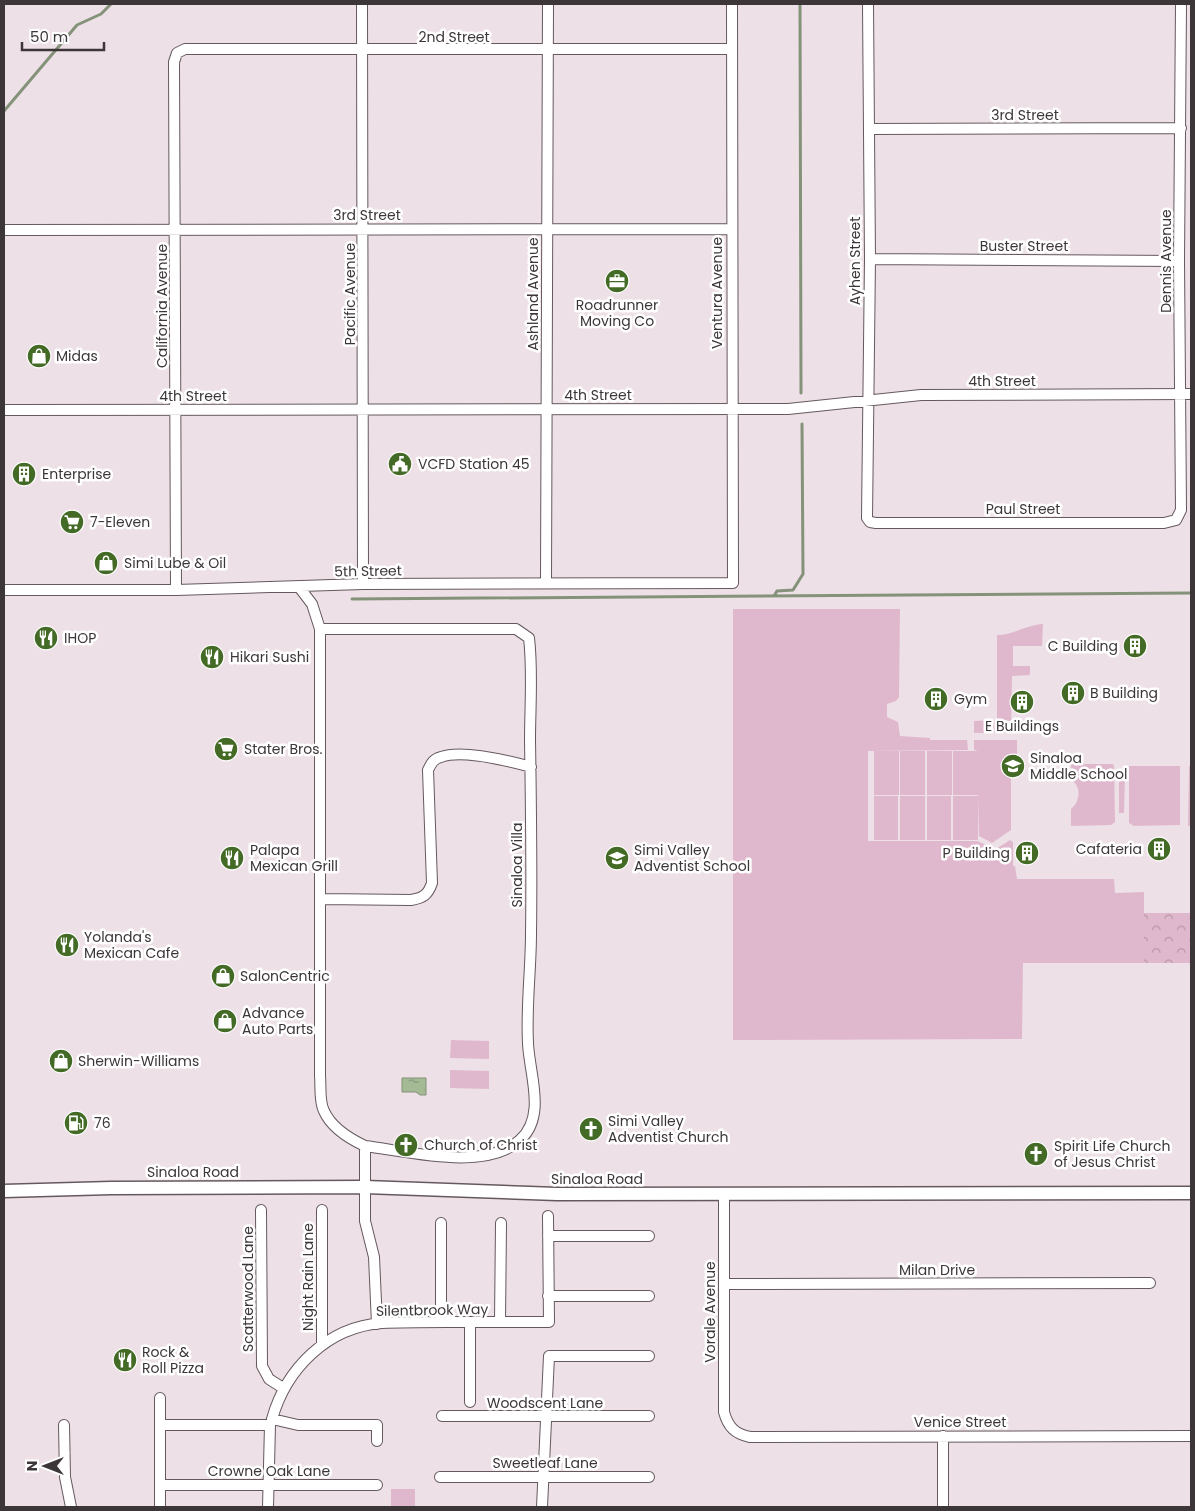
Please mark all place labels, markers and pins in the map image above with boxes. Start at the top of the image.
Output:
office icon: Roadrunner Moving Co [604,268,630,294]
place label: Roadrunner Moving Co [576,295,658,331]
shop icon: Midas [26,343,52,369]
place label: Midas [56,346,98,366]
public building icon: VCFD Station 45 [387,451,413,477]
place label: VCFD Station 45 [418,454,530,474]
building icon: Enterprise [11,461,37,487]
place label: Enterprise [42,464,112,484]
supermarket icon: 7-Eleven [59,509,85,535]
place label: 7-Eleven [90,512,150,532]
shop icon: Simi Lube & Oil [93,550,119,576]
place label: Simi Lube & Oil [124,553,226,573]
restaurant icon: IHOP [33,625,59,651]
place label: IHOP [64,628,96,648]
building icon: C Building [1122,633,1148,659]
place label: C Building [1048,636,1118,656]
restaurant icon: Hikari Sushi [199,644,225,670]
place label: Hikari Sushi [230,647,309,667]
building icon: B Building [1060,680,1086,706]
place label: B Building [1090,683,1158,703]
building icon: Gym [923,686,949,712]
place label: Gym [954,689,987,709]
building icon: E Buildings [1009,689,1035,715]
place label: E Buildings [985,716,1059,736]
supermarket icon: Stater Bros. [213,736,239,762]
place label: Stater Bros. [244,739,323,759]
place label: Sinaloa Middle School [1030,748,1127,784]
school or university icon: Sinaloa Middle School [1000,753,1026,779]
building icon: Cafateria [1146,836,1172,862]
place label: Cafateria [1076,839,1142,859]
place label: Palapa Mexican Grill [250,840,338,876]
place label: Simi Valley Adventist School [634,840,750,876]
building icon: P Building [1014,840,1040,866]
place label: P Building [942,843,1010,863]
restaurant icon: Palapa Mexican Grill [219,845,245,871]
school or university icon: Simi Valley Adventist School [604,845,630,871]
place label: Yolanda's Mexican Cafe [84,927,179,963]
restaurant icon: Yolanda's Mexican Cafe [54,932,80,958]
shop icon: SalonCentric [210,963,236,989]
place label: SalonCentric [240,966,330,986]
place label: Advance Auto Parts [242,1003,313,1039]
shop icon: Advance Auto Parts [212,1008,238,1034]
shop icon: Sherwin-Williams [48,1048,74,1074]
place label: Sherwin-Williams [78,1051,199,1071]
fuel station icon: 76 [63,1110,89,1136]
place label: Simi Valley Adventist Church [608,1111,728,1147]
place label: 76 [94,1113,111,1133]
church icon: Simi Valley Adventist Church [578,1116,604,1142]
church icon: Church of Christ [393,1132,419,1158]
place label: Church of Christ [424,1135,537,1155]
place label: Spirit Life Church of Jesus Christ [1054,1136,1171,1172]
church icon: Spirit Life Church of Jesus Christ [1023,1141,1049,1167]
place label: Rock & Roll Pizza [142,1342,204,1378]
restaurant icon: Rock & Roll Pizza [112,1347,138,1373]

